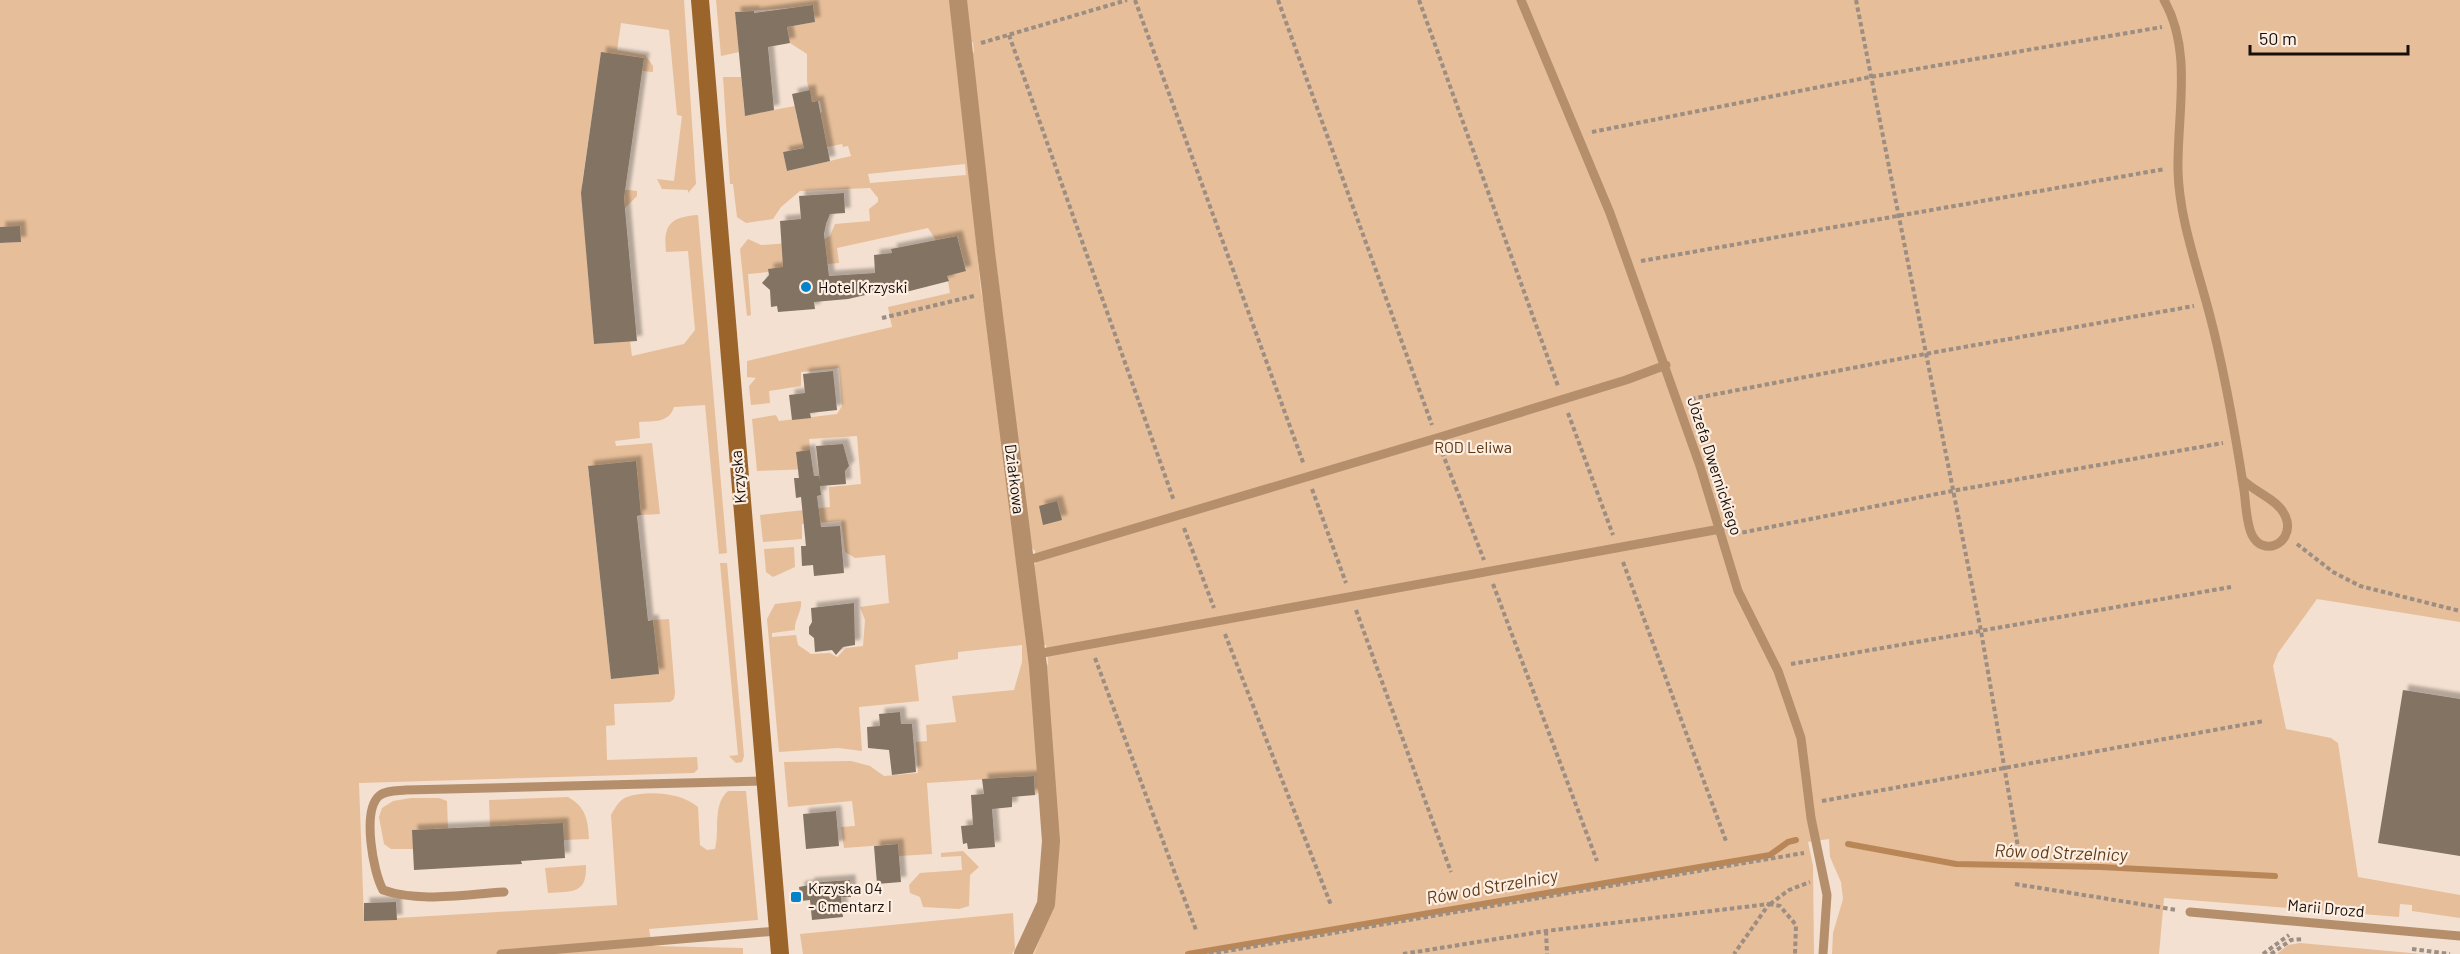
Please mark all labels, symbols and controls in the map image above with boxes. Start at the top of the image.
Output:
scale bar [2250,18,2408,56]
text: 50 m [2259,27,2297,49]
place label: Hotel Krzyski [818,277,908,296]
marker: Hotel Krzyski [799,280,813,294]
street label: Józefa Dwernickiego [1684,394,1747,537]
park label: ROD Leliwa [1434,437,1512,456]
street label: Działkowa [1002,443,1029,515]
street label: Krzyska [726,450,749,504]
water label: Rów od Strzelnicy [1994,839,2129,865]
water label: Rów od Strzelnicy [1424,863,1560,908]
place label: Krzyska 04 - Cmentarz I [808,878,892,915]
marker: Krzyska 04 - Cmentarz I [789,890,803,904]
street label: Marii Drozd [2287,895,2365,920]

